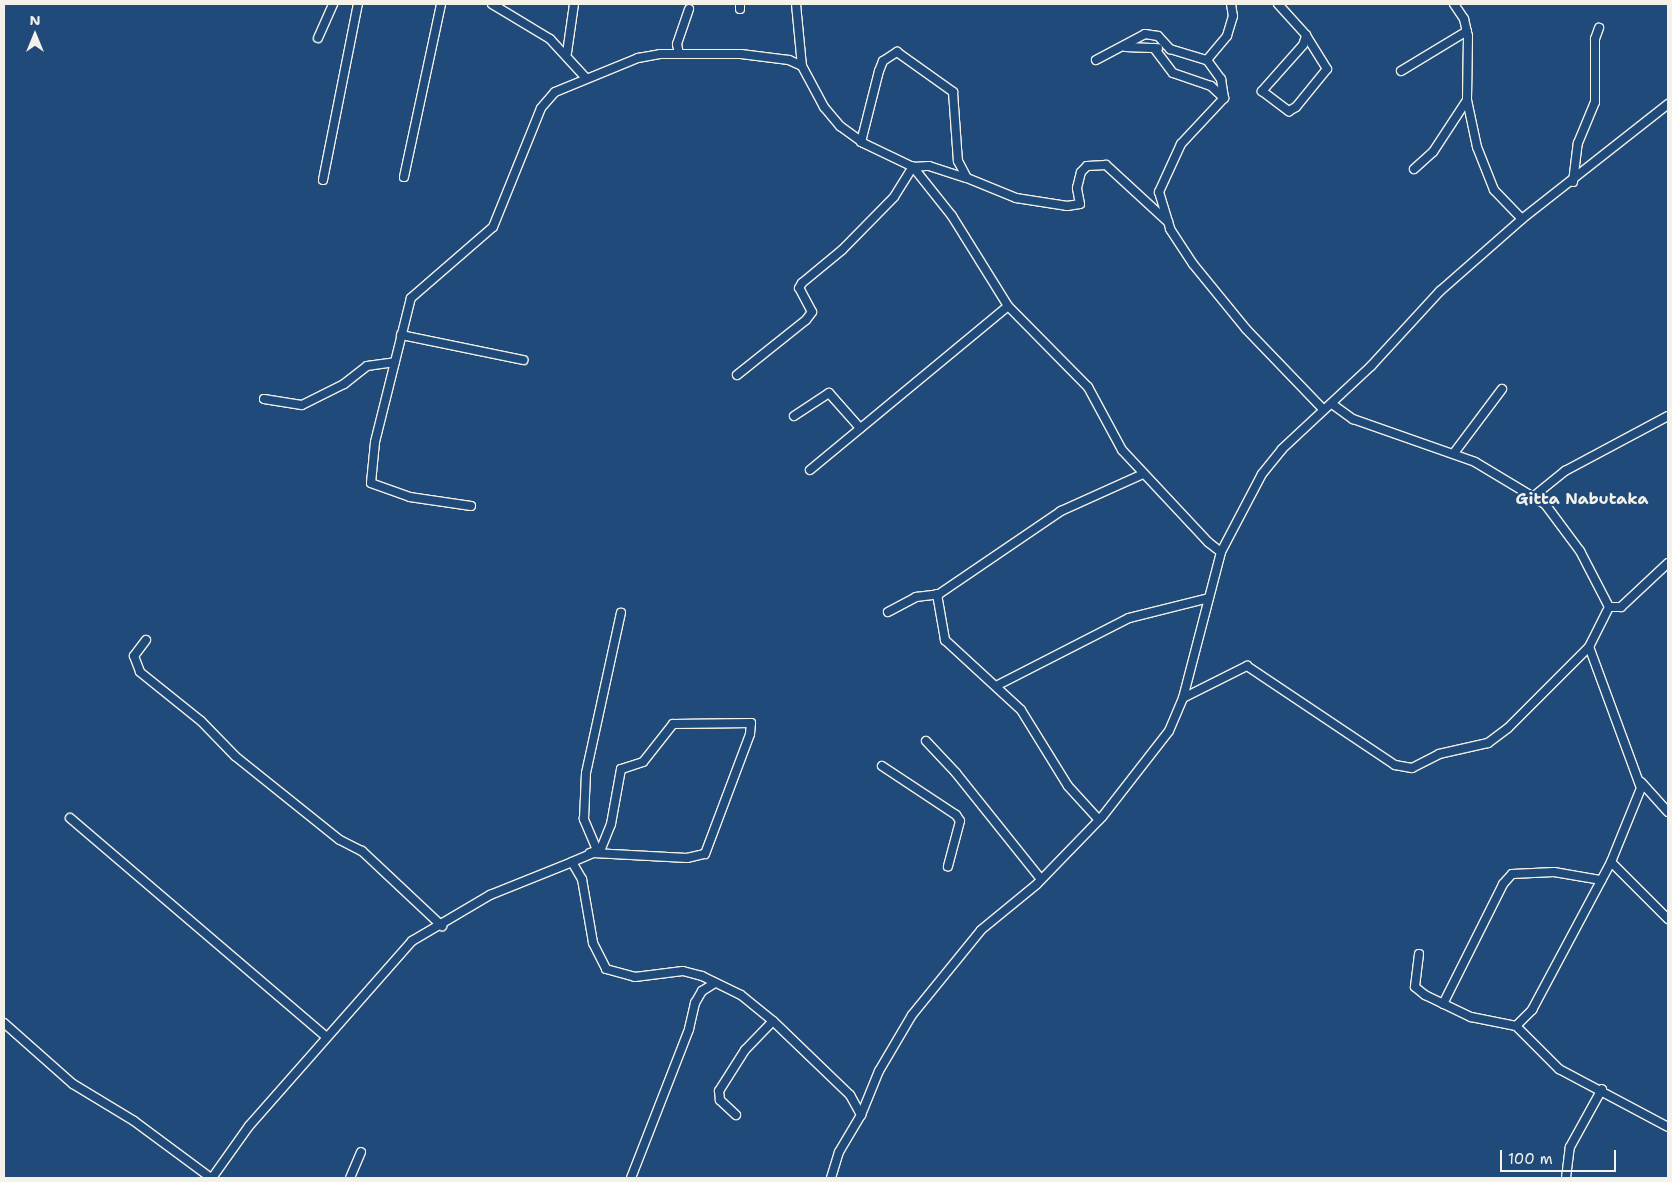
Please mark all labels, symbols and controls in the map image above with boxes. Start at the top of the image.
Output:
north arrow [10,10,60,60]
text: N [29,11,41,29]
district label: Gitta Nabutaka [1516,489,1648,509]
scale bar [1502,1140,1618,1172]
text: 100 m [1508,1149,1553,1169]

